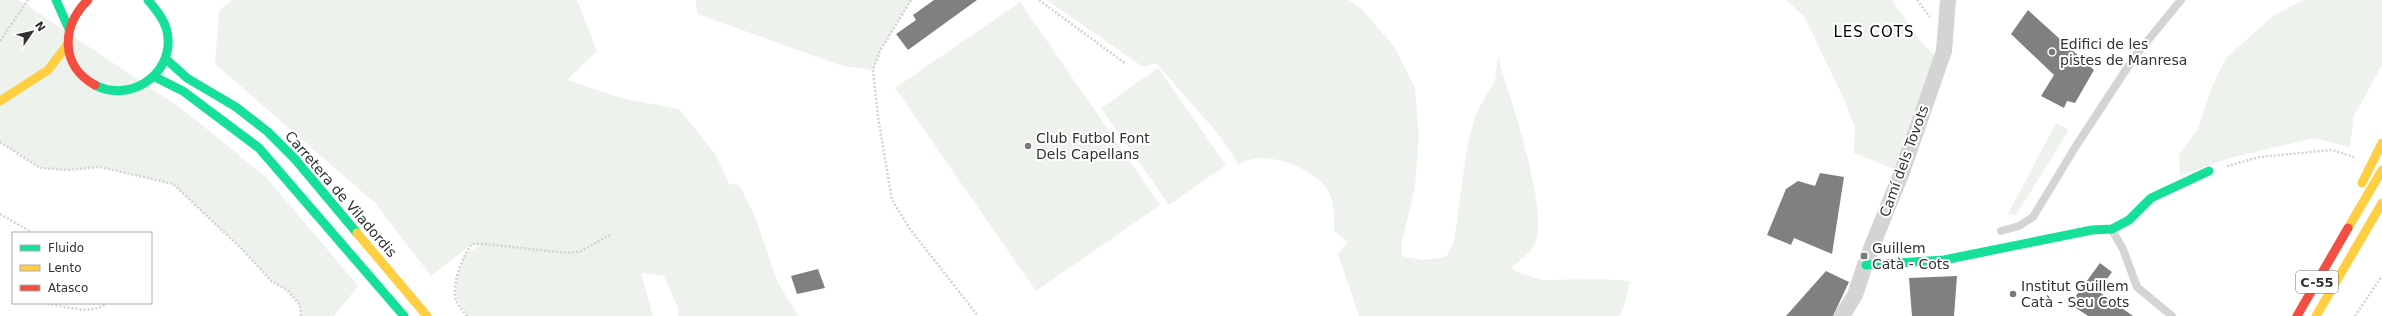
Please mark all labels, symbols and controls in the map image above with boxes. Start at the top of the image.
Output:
north arrow [12,12,52,52]
text: N [32,19,48,34]
district label: LES COTS [1833,23,1915,41]
place label: Edifici de les pistes de Manresa [2060,36,2187,68]
marker: Edifici de les pistes de Manresa [2047,47,2057,57]
street label: Camí dels Tovots [1876,103,1932,219]
street label: Carretera de Viladordis [282,128,400,260]
place label: Club Futbol Font Dels Capellans [1036,130,1150,162]
marker: Club Futbol Font Dels Capellans [1023,141,1033,151]
legend [12,232,152,304]
place label: Guillem Catà - Cots [1872,240,1950,272]
text: Fluido [48,241,84,255]
marker: Guillem Catà - Cots [1859,251,1869,261]
text: Lento [48,261,82,275]
road number: C-55 [2296,271,2338,293]
place label: Institut Guillem Catà - Seu Cots [2021,278,2129,310]
text: Atasco [48,281,88,295]
marker: Institut Guillem Catà - Seu Cots [2008,289,2018,299]

